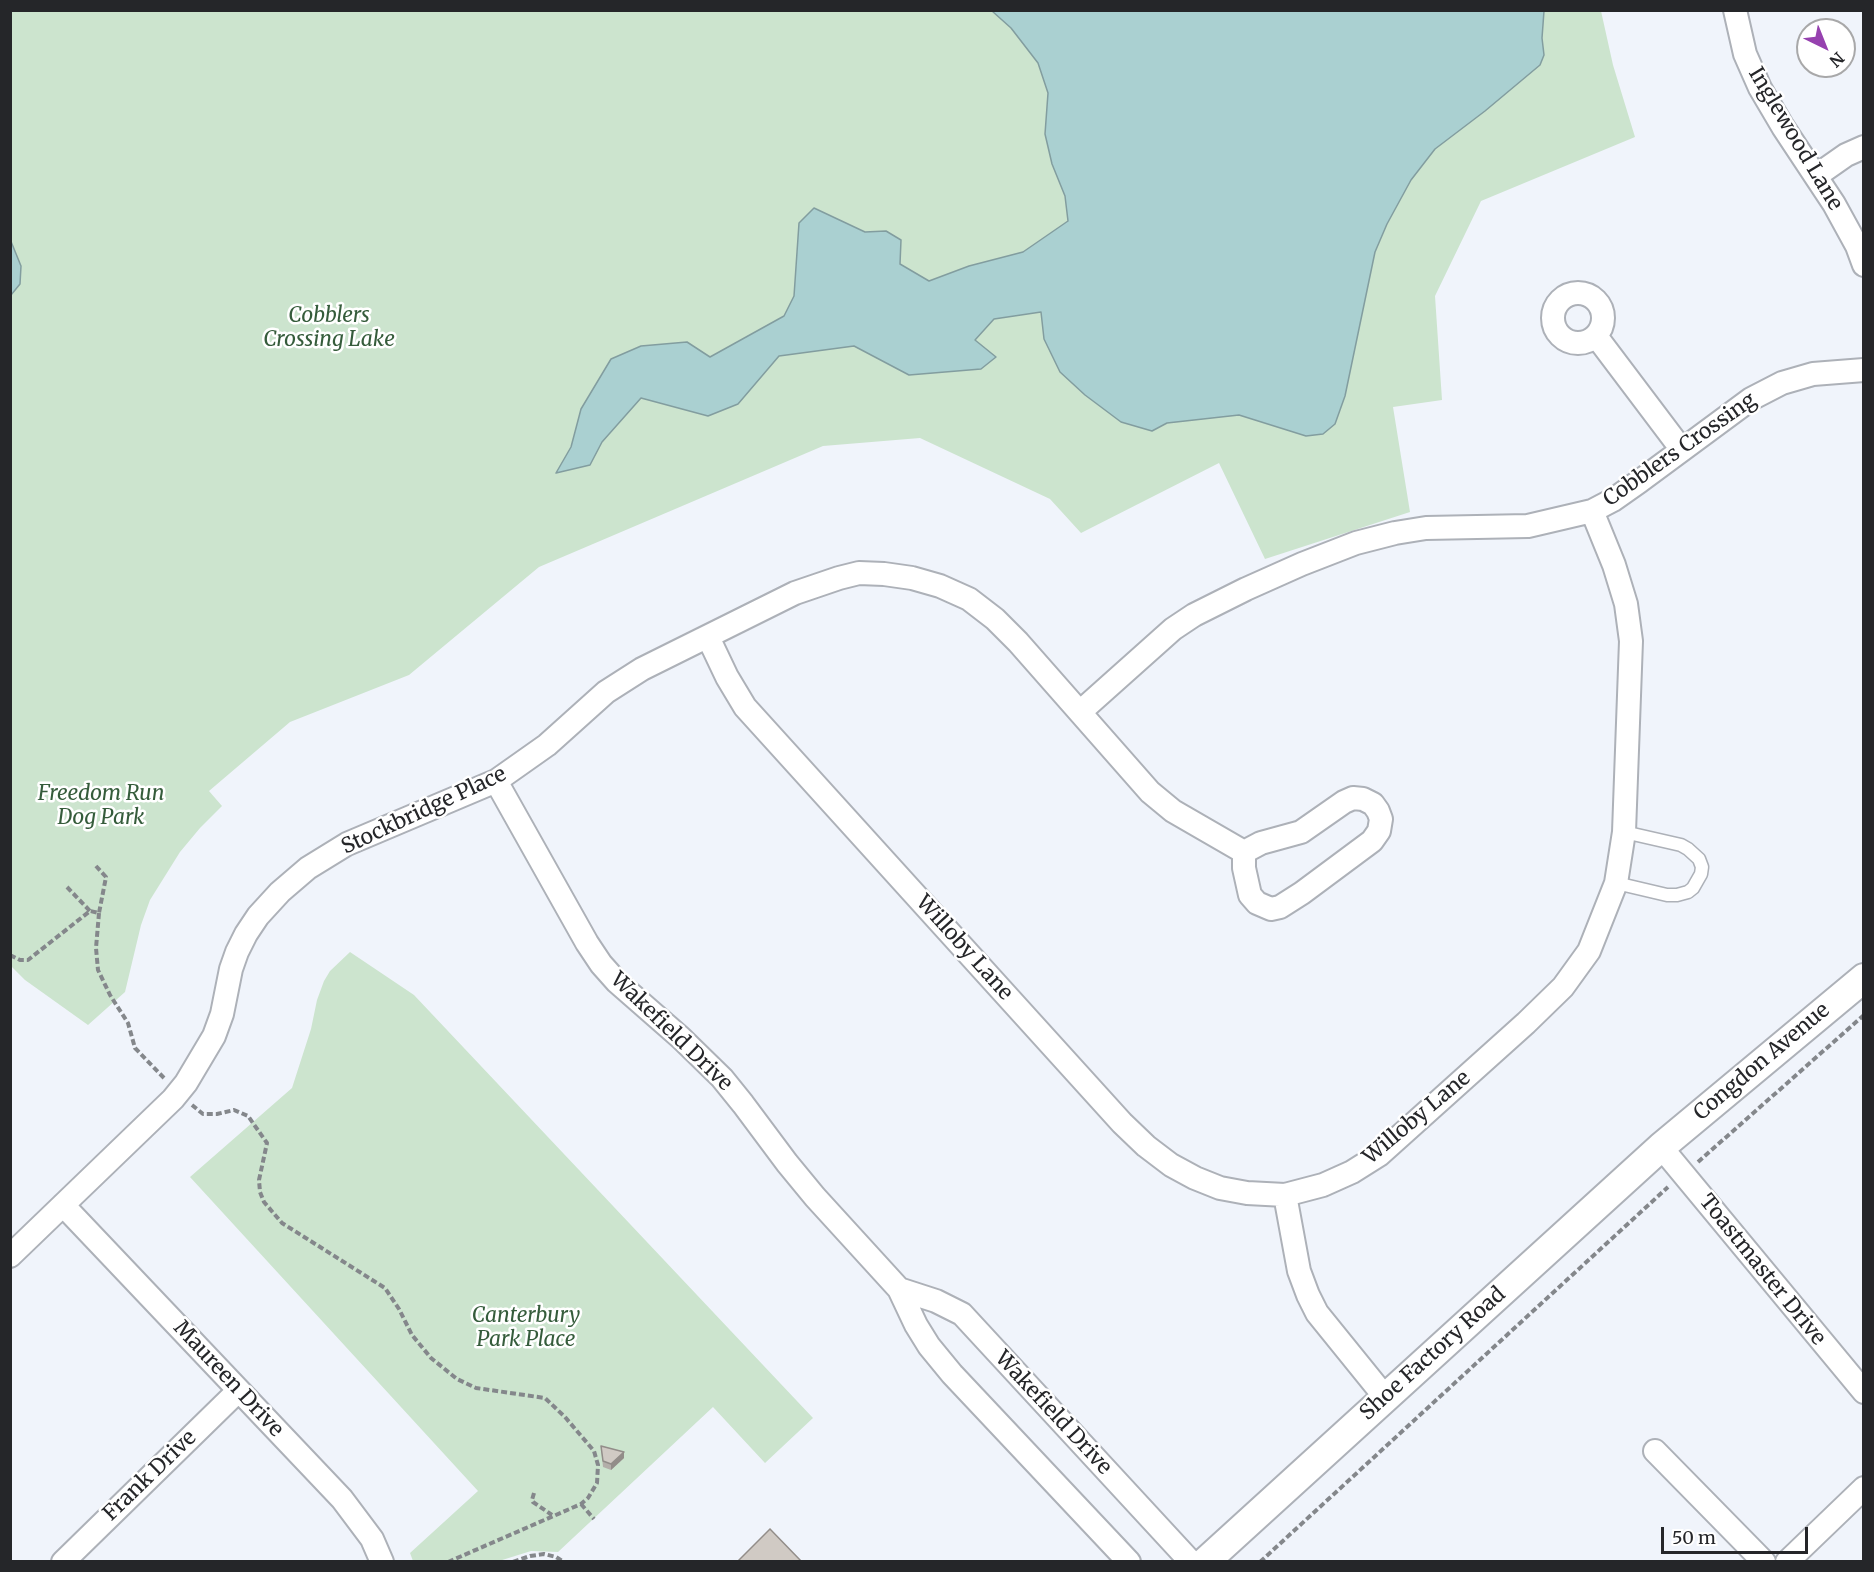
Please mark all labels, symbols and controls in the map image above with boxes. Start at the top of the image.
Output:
north arrow [1796,18,1856,78]
text: N [1825,48,1848,71]
street label: Inglewood Lane [1742,63,1848,215]
park label: Cobblers Crossing Lake [263,303,395,353]
street label: Cobblers Crossing [1599,388,1761,512]
street label: Stockbridge Place [338,762,510,860]
park label: Freedom Run Dog Park [38,781,164,831]
street label: Willoby Lane [910,890,1018,1006]
street label: Wakefield Drive [605,968,737,1096]
street label: Congdon Avenue [1689,998,1835,1126]
street label: Willoby Lane [1358,1066,1476,1170]
street label: Toastmaster Drive [1693,1190,1831,1350]
street label: Shoe Factory Road [1355,1282,1511,1426]
park label: Canterbury Park Place [472,1303,580,1353]
street label: Maureen Drive [168,1316,288,1442]
street label: Wakefield Drive [989,1346,1117,1480]
street label: Frank Drive [98,1425,202,1527]
scale bar [1664,1515,1811,1553]
text: 50 m [1672,1526,1716,1549]

